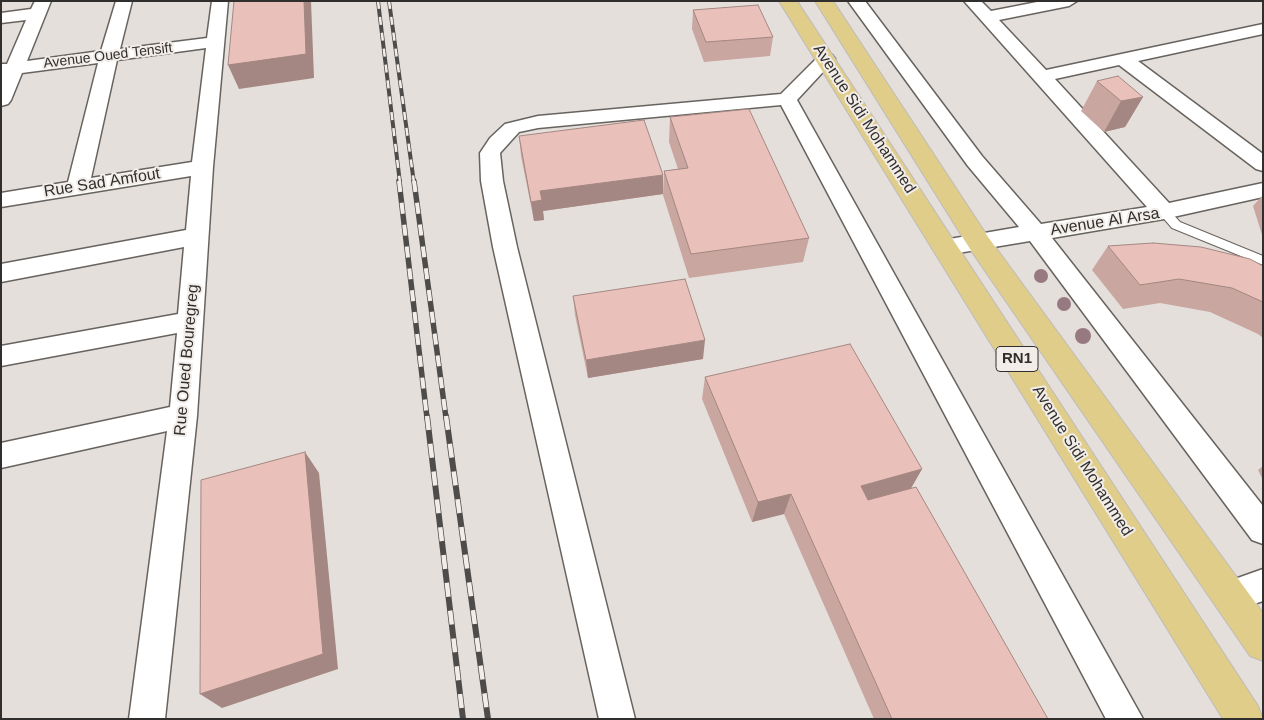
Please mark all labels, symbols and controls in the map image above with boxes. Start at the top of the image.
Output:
street label: Avenue Oued Tensift [43,40,173,72]
street label: Avenue Sidi Mohammed [809,41,919,197]
street label: Rue Sad Amfout [43,164,161,202]
street label: Avenue Al Arsa [1049,204,1161,240]
street label: Rue Oued Bouregreg [171,283,203,437]
road number: RN1 [996,346,1038,372]
street label: Avenue Sidi Mohammed [1028,382,1136,540]

